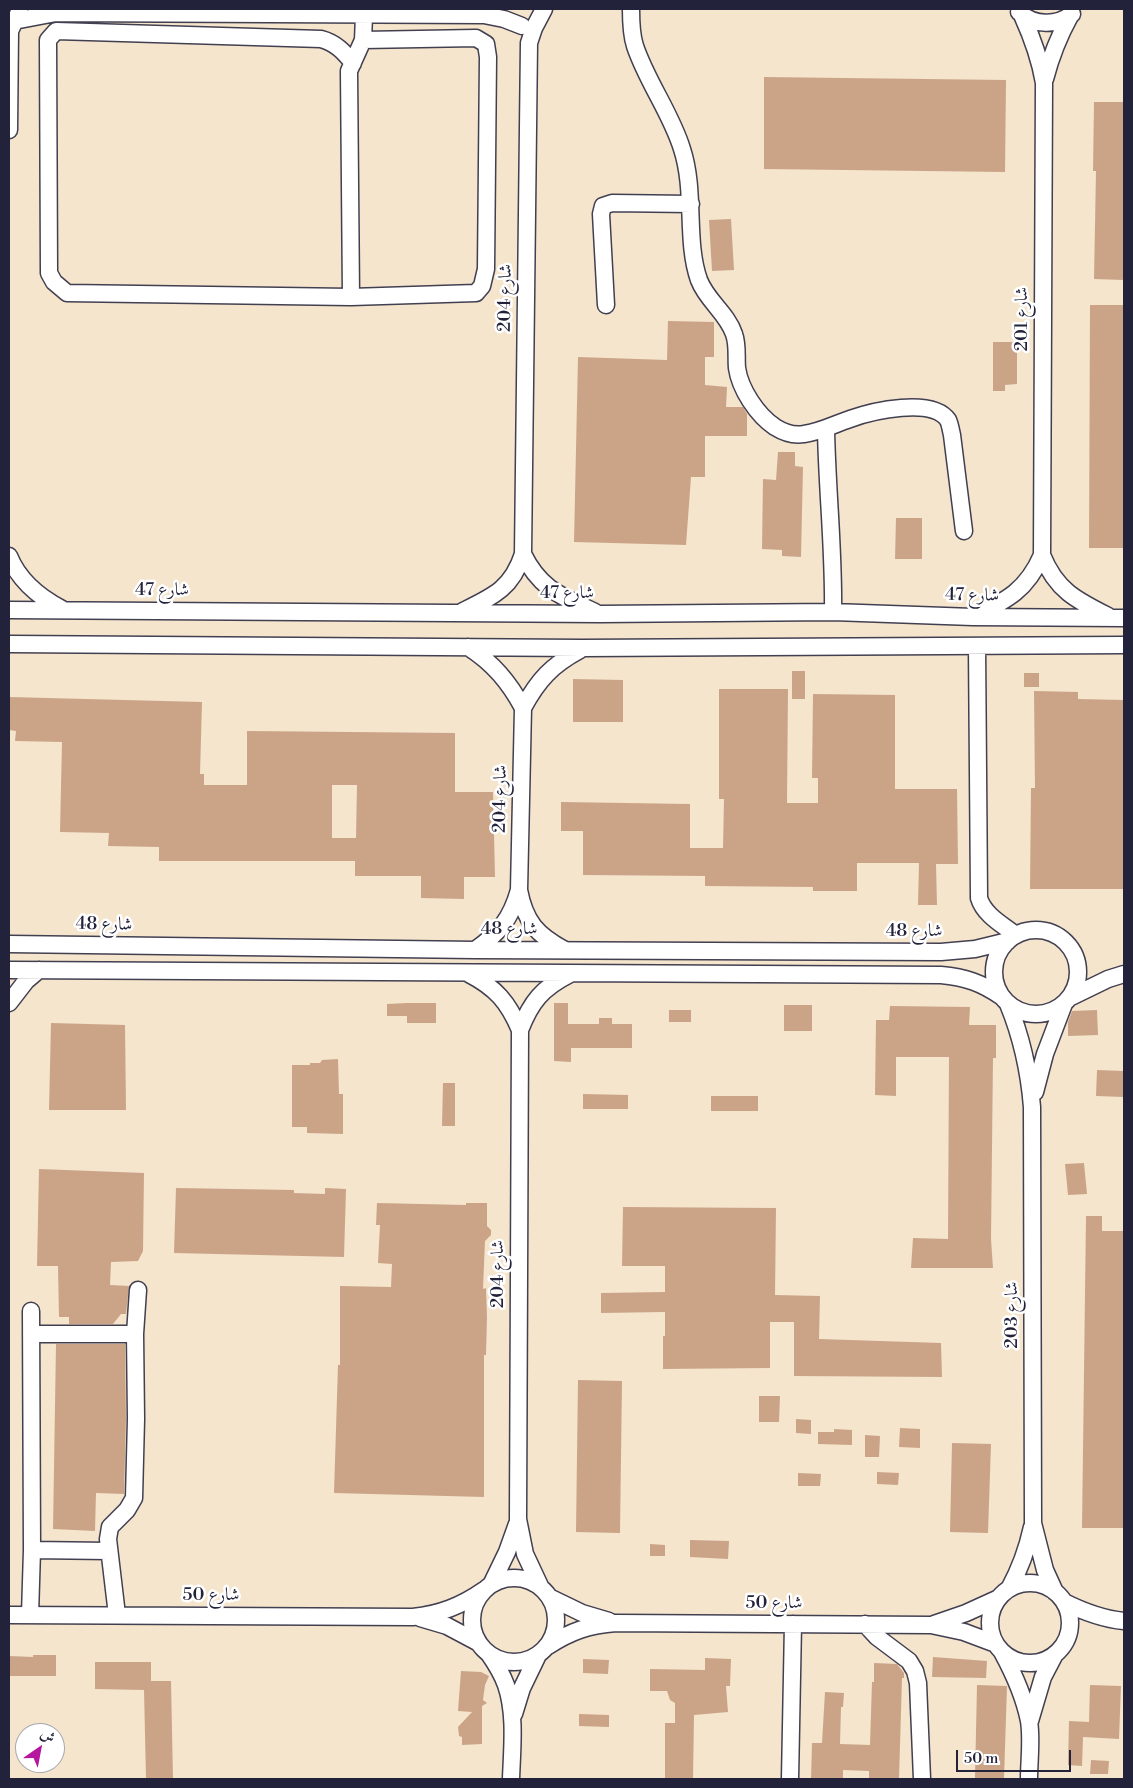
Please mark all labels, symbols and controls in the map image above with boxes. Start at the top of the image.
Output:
street label: شارع 204 [495,264,517,332]
street label: شارع 201 [1012,287,1034,351]
street label: شارع 47 [135,580,189,602]
street label: شارع 47 [540,583,594,605]
street label: شارع 47 [945,585,999,607]
street label: شارع 204 [490,765,512,833]
street label: شارع 48 [75,914,133,936]
street label: شارع 48 [481,919,537,941]
street label: شارع 48 [886,921,942,943]
street label: شارع 204 [488,1240,510,1308]
street label: شارع 203 [1002,1281,1024,1349]
street label: شارع 50 [183,1585,239,1607]
street label: شارع 50 [746,1593,802,1615]
north arrow [15,1723,65,1773]
text: ش [37,1725,58,1748]
scale bar [958,1740,1073,1772]
text: 50 m [964,1749,998,1768]

